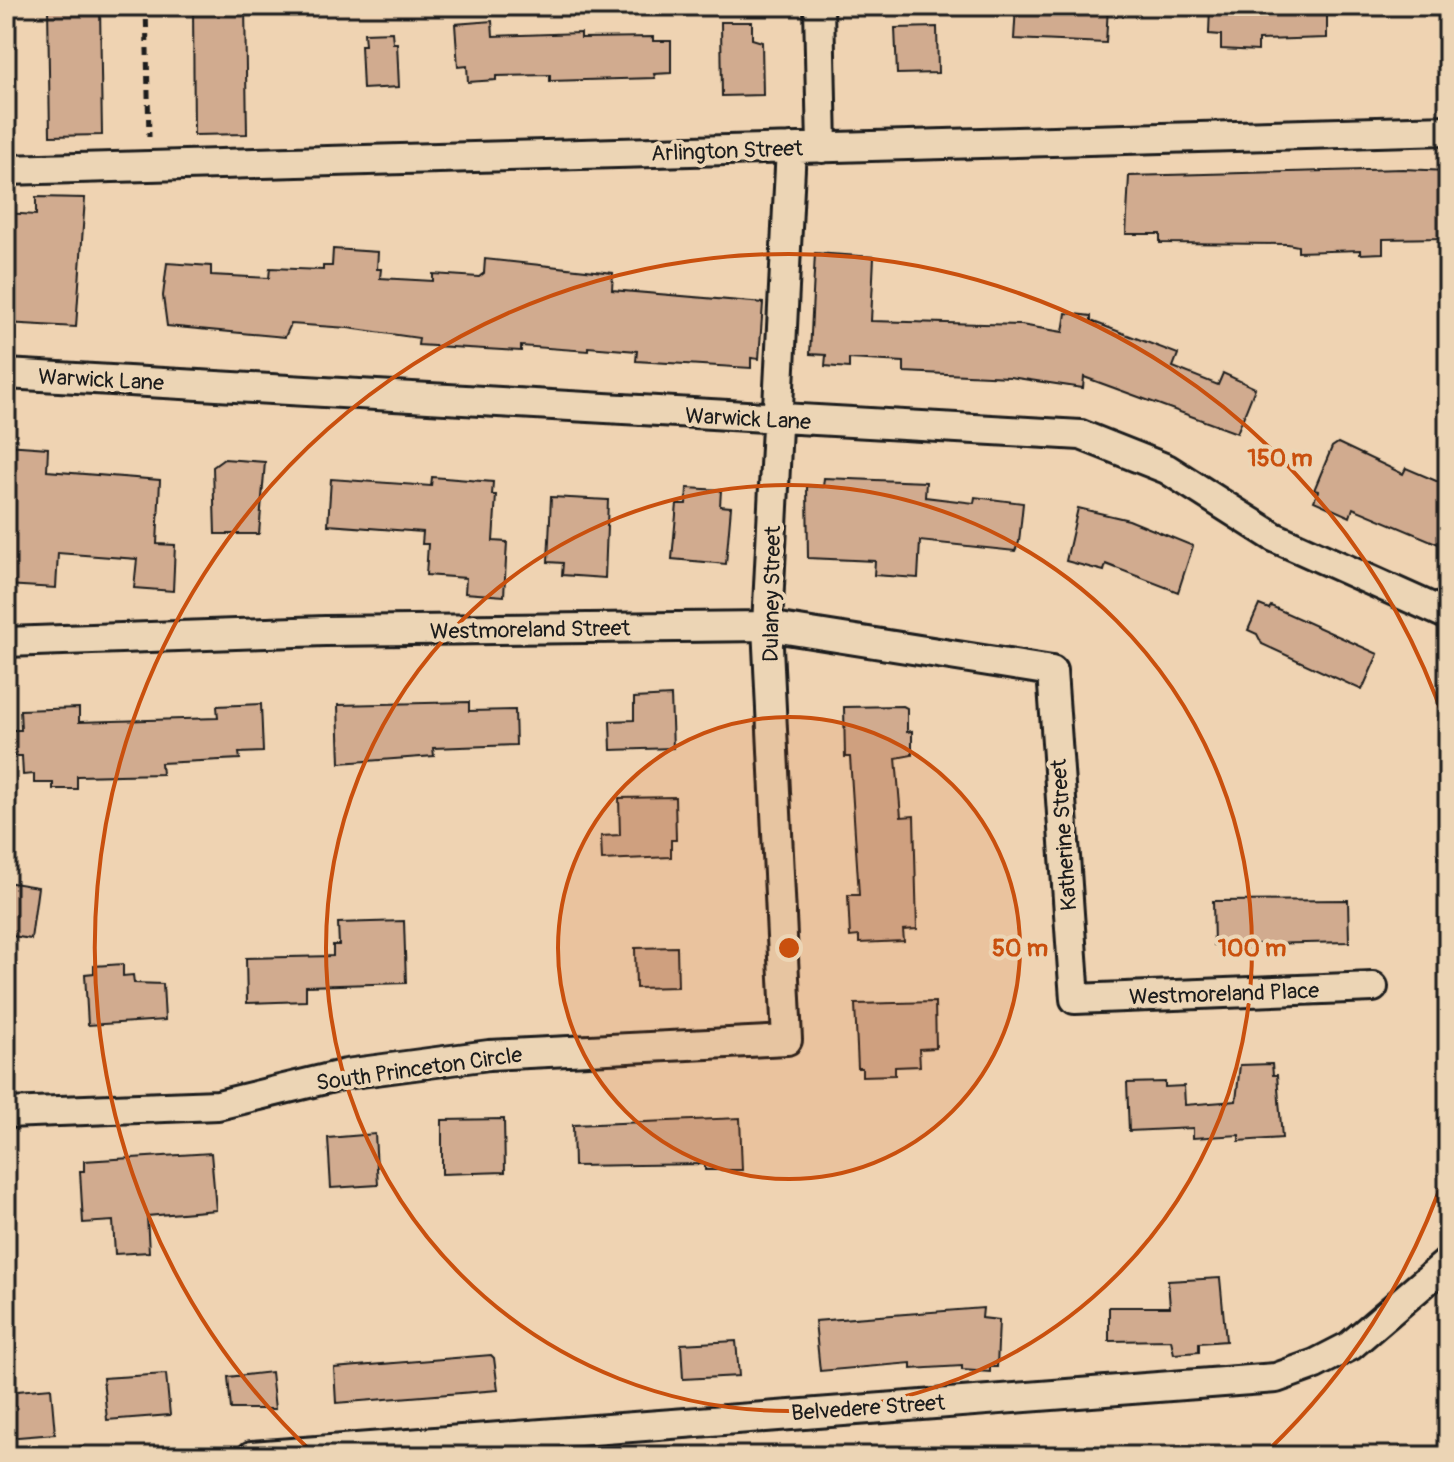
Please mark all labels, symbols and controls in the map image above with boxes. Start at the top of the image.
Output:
street label: Arlington Street [651,134,804,168]
street label: Warwick Lane [37,363,165,397]
street label: Warwick Lane [684,402,812,436]
text: 150 m [1247,444,1313,473]
street label: Dulaney Street [757,525,787,662]
street label: Westmoreland Street [430,614,631,646]
street label: Katherine Street [1045,758,1083,912]
centre of rings [775,934,803,962]
text: 50 m [992,934,1048,963]
text: 100 m [1218,934,1286,963]
street label: Westmoreland Place [1128,977,1320,1011]
street label: South Princeton Circle [314,1041,524,1097]
street label: Belvedere Street [790,1389,946,1427]

